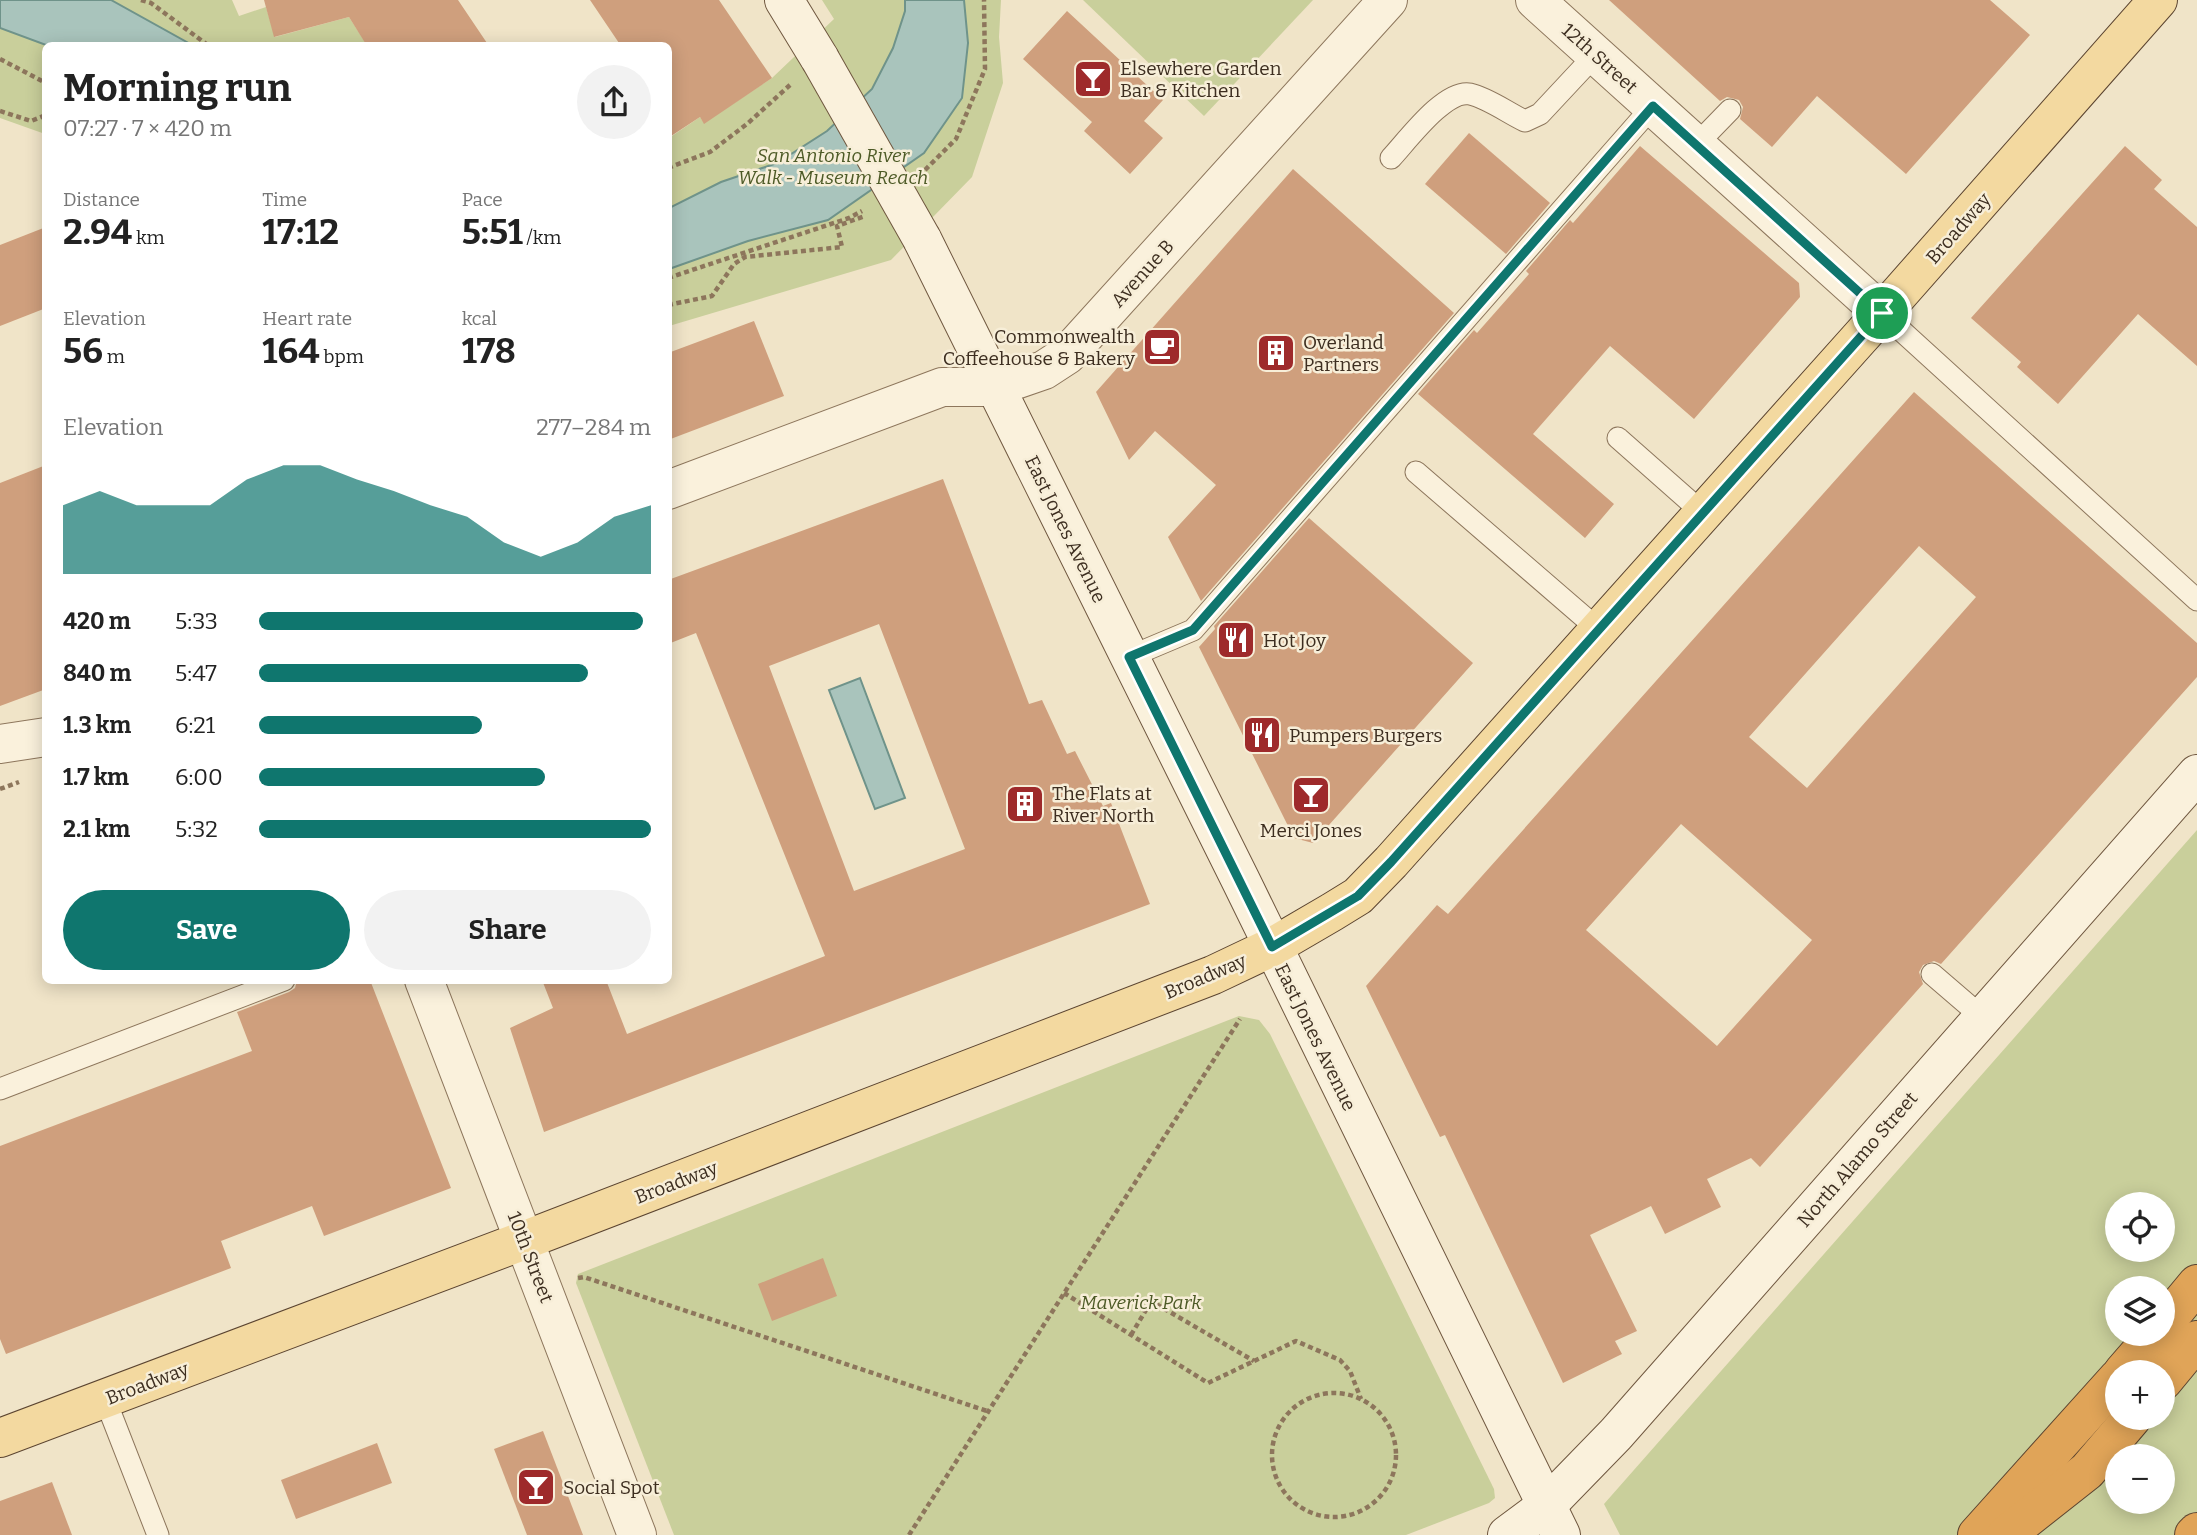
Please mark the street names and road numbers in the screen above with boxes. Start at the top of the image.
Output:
street label: 12th Street [1557,18,1642,98]
street label: Broadway [1921,187,1996,269]
street label: Avenue B [1106,235,1179,312]
street label: East Jones Avenue [1020,452,1111,606]
street label: Broadway [1161,949,1250,1004]
street label: East Jones Avenue [1270,960,1361,1114]
street label: North Alamo Street [1792,1087,1922,1232]
street label: Broadway [632,1156,722,1209]
street label: 10th Street [503,1208,558,1306]
street label: Broadway [103,1357,193,1410]

